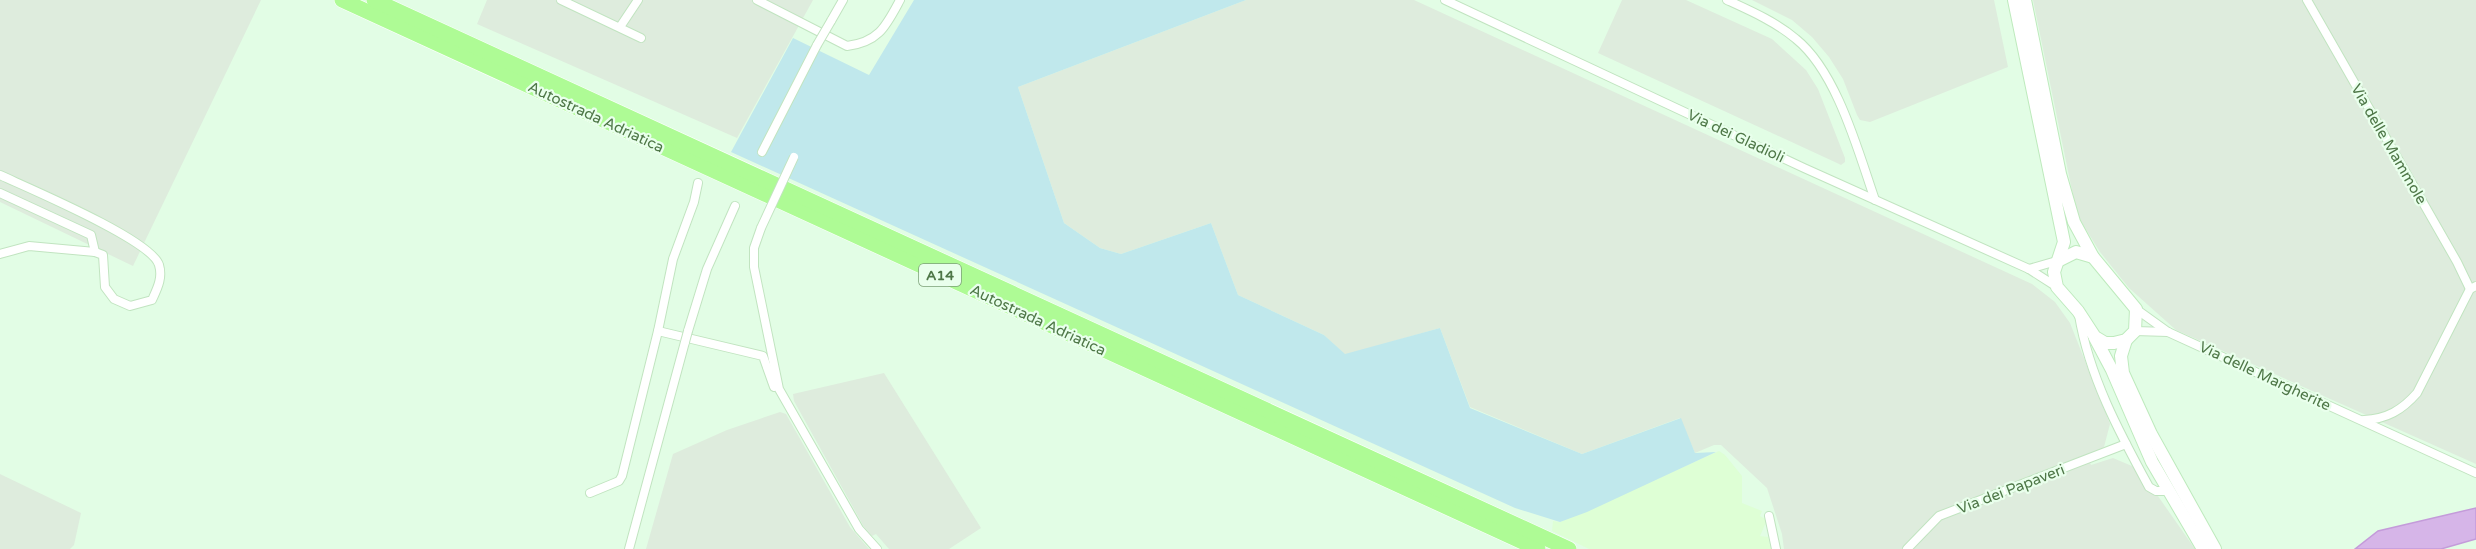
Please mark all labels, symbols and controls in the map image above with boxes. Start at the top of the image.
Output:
street label: Autostrada Adriatica [525,78,667,156]
street label: Via delle Mammole [2347,81,2431,207]
street label: Via dei Gladioli [1685,106,1787,166]
road number: A14 [919,264,961,286]
street label: Autostrada Adriatica [967,281,1109,359]
street label: Via delle Margherite [2196,338,2334,414]
street label: Via dei Papaveri [1955,460,2067,518]

